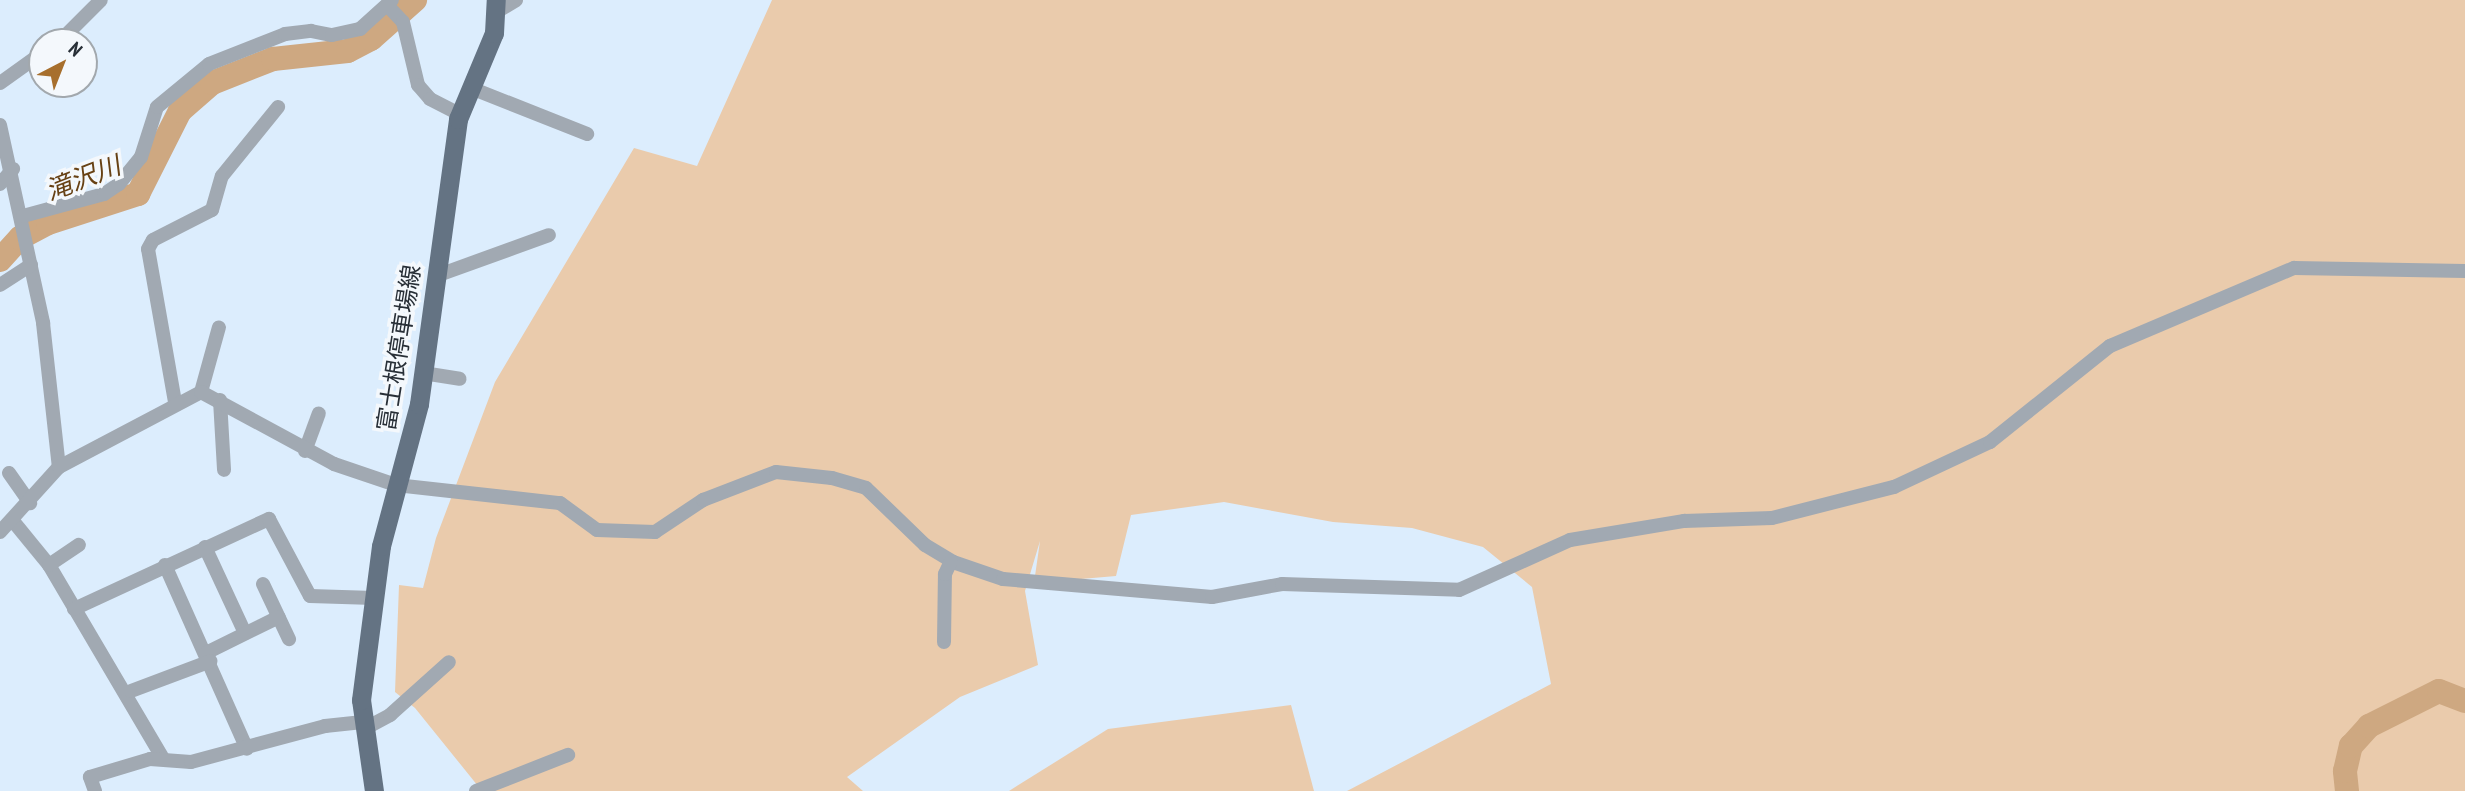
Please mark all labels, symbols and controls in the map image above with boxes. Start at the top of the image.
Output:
north arrow [28,28,98,98]
text: N [64,37,88,61]
water label: 滝沢川 [41,149,125,207]
street label: 富士根停車場線 [372,263,426,433]

